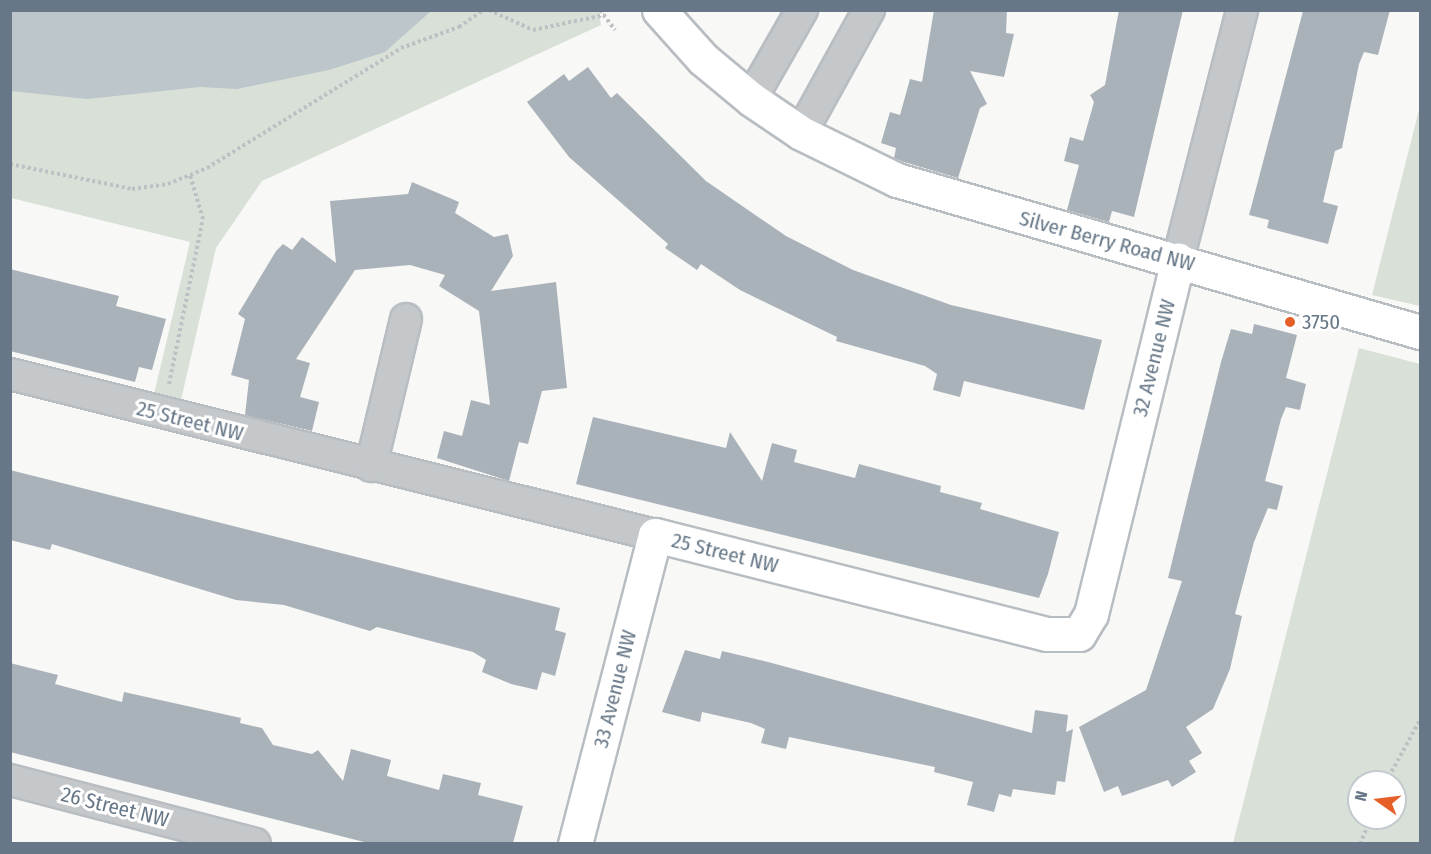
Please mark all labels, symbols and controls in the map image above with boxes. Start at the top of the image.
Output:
street label: Silver Berry Road NW [1016,205,1198,277]
street label: 32 Avenue NW [1127,297,1181,419]
place label: 3750 [1302,309,1340,335]
marker: 3750 [1283,315,1297,329]
street label: 25 Street NW [134,396,246,446]
street label: 25 Street NW [669,528,781,578]
street label: 33 Avenue NW [588,628,642,750]
north arrow [1347,770,1407,830]
street label: 26 Street NW [59,782,171,832]
text: N [1351,789,1371,803]

